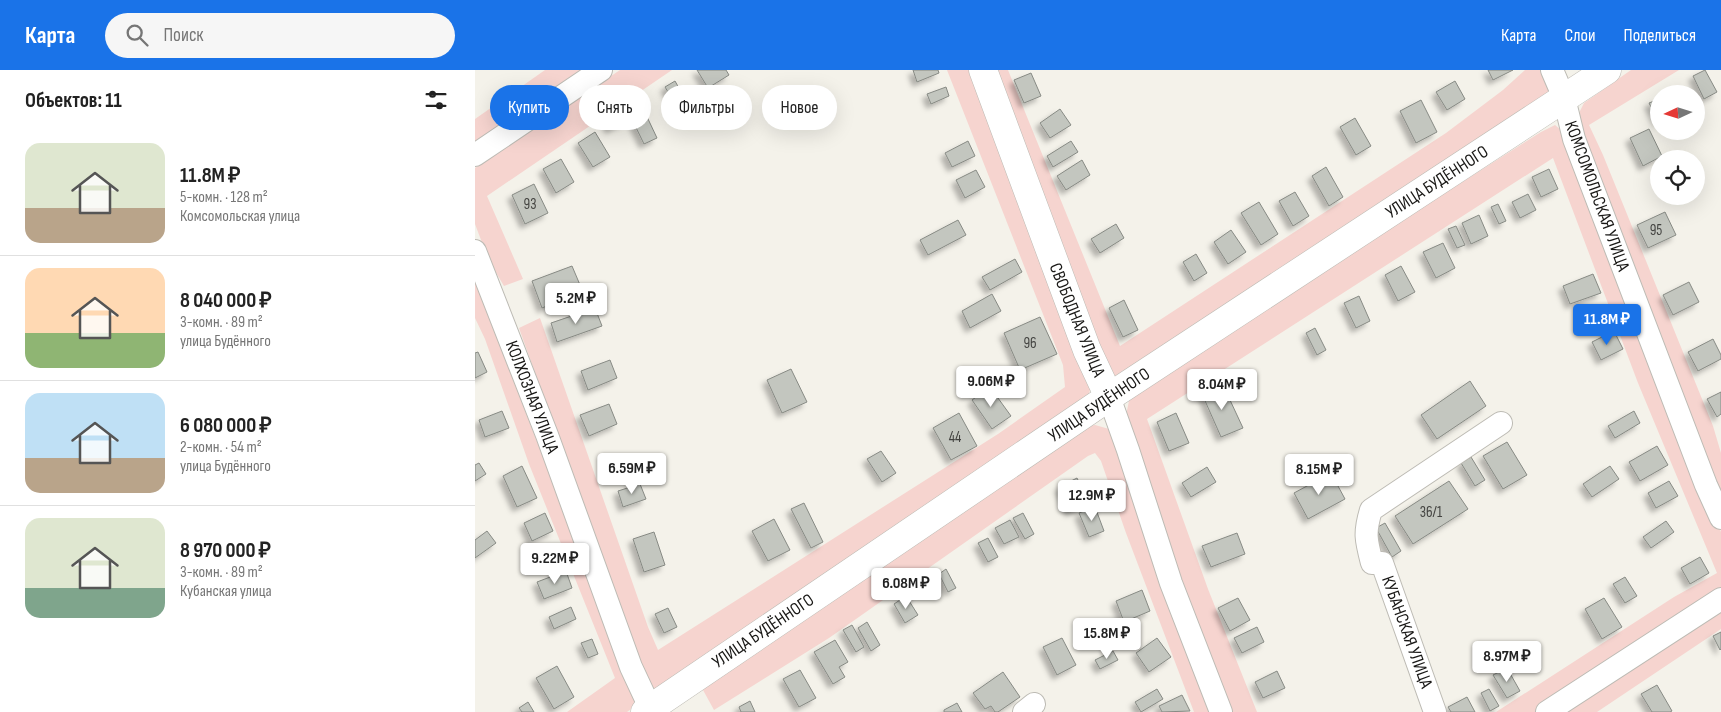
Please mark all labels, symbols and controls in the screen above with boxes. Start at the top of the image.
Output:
search box [105,13,455,58]
text: Карта [25,21,75,50]
icon: search [123,21,151,49]
text: Поиск [163,24,204,47]
text: Карта [1501,25,1537,46]
text: Слои [1565,25,1596,46]
text: Поделиться [1624,25,1696,46]
chip: Купить [490,85,569,130]
chip: Снять [579,85,651,130]
chip: Фильтры [661,85,752,130]
chip: Новое [762,85,837,130]
north arrow [1650,85,1705,140]
map controls [1650,85,1705,205]
icon: filters [422,86,450,114]
text: Объектов: 11 [25,88,122,113]
street label: КОМСОМОЛЬСКАЯ УЛИЦА [1560,118,1634,274]
street label: УЛИЦА БУДЁННОГО [1382,141,1492,223]
button: locate [1650,150,1705,205]
icon: home [65,163,125,223]
text: 11.8M ₽ [180,163,240,188]
text: 5-комн. · 128 m² [180,188,268,207]
house number: 93 [524,195,536,214]
text: Комсомольская улица [180,207,300,226]
house number: 95 [1650,221,1662,240]
street label: СВОБОДНАЯ УЛИЦА [1045,260,1109,380]
pin: 5.2M ₽ [535,282,617,325]
icon: home [65,288,125,348]
text: 8 040 000 ₽ [180,288,272,313]
text: 5.2M ₽ [556,289,596,308]
pin: 11.8M ₽ [1561,304,1653,346]
text: 11.8M ₽ [1584,310,1630,329]
text: 3-комн. · 89 m² [180,313,263,332]
text: улица Будённого [180,332,271,351]
house number: 96 [1023,334,1037,353]
street label: КОЛХОЗНАЯ УЛИЦА [501,338,563,457]
street label: УЛИЦА БУДЁННОГО [1044,363,1154,447]
pin: 9.06M ₽ [945,366,1037,408]
pin: 8.04M ₽ [1176,368,1268,411]
text: 9.06M ₽ [967,372,1015,391]
text: 8.04M ₽ [1198,375,1246,394]
icon: home [65,413,125,473]
text: 6 080 000 ₽ [180,413,272,438]
house number: 44 [949,428,961,447]
text: 2-комн. · 54 m² [180,438,262,457]
pin: 6.59M ₽ [586,452,678,495]
pin: 8.15M ₽ [1273,454,1365,496]
text: улица Будённого [180,457,271,476]
text: 6.59M ₽ [608,459,656,478]
text: 8.15M ₽ [1296,460,1342,479]
pin: 12.9M ₽ [1046,480,1138,522]
text: 12.9M ₽ [1069,486,1115,505]
house number: 36/1 [1420,503,1443,522]
icon: home [65,538,125,598]
text: 8 970 000 ₽ [180,538,271,563]
pin: 9.22M ₽ [509,542,601,585]
text: 9.22M ₽ [531,549,579,568]
text: 3-комн. · 89 m² [180,563,263,582]
pin: 6.08M ₽ [860,568,952,610]
street label: КУБАНСКАЯ УЛИЦА [1377,573,1437,691]
text: 6.08M ₽ [882,574,930,593]
text: Кубанская улица [180,582,272,601]
street label: УЛИЦА БУДЁННОГО [708,589,818,673]
pin: 15.8M ₽ [1061,618,1153,660]
text: 15.8M ₽ [1084,624,1130,643]
pin: 8.97M ₽ [1461,640,1553,683]
text: 8.97M ₽ [1483,647,1531,666]

